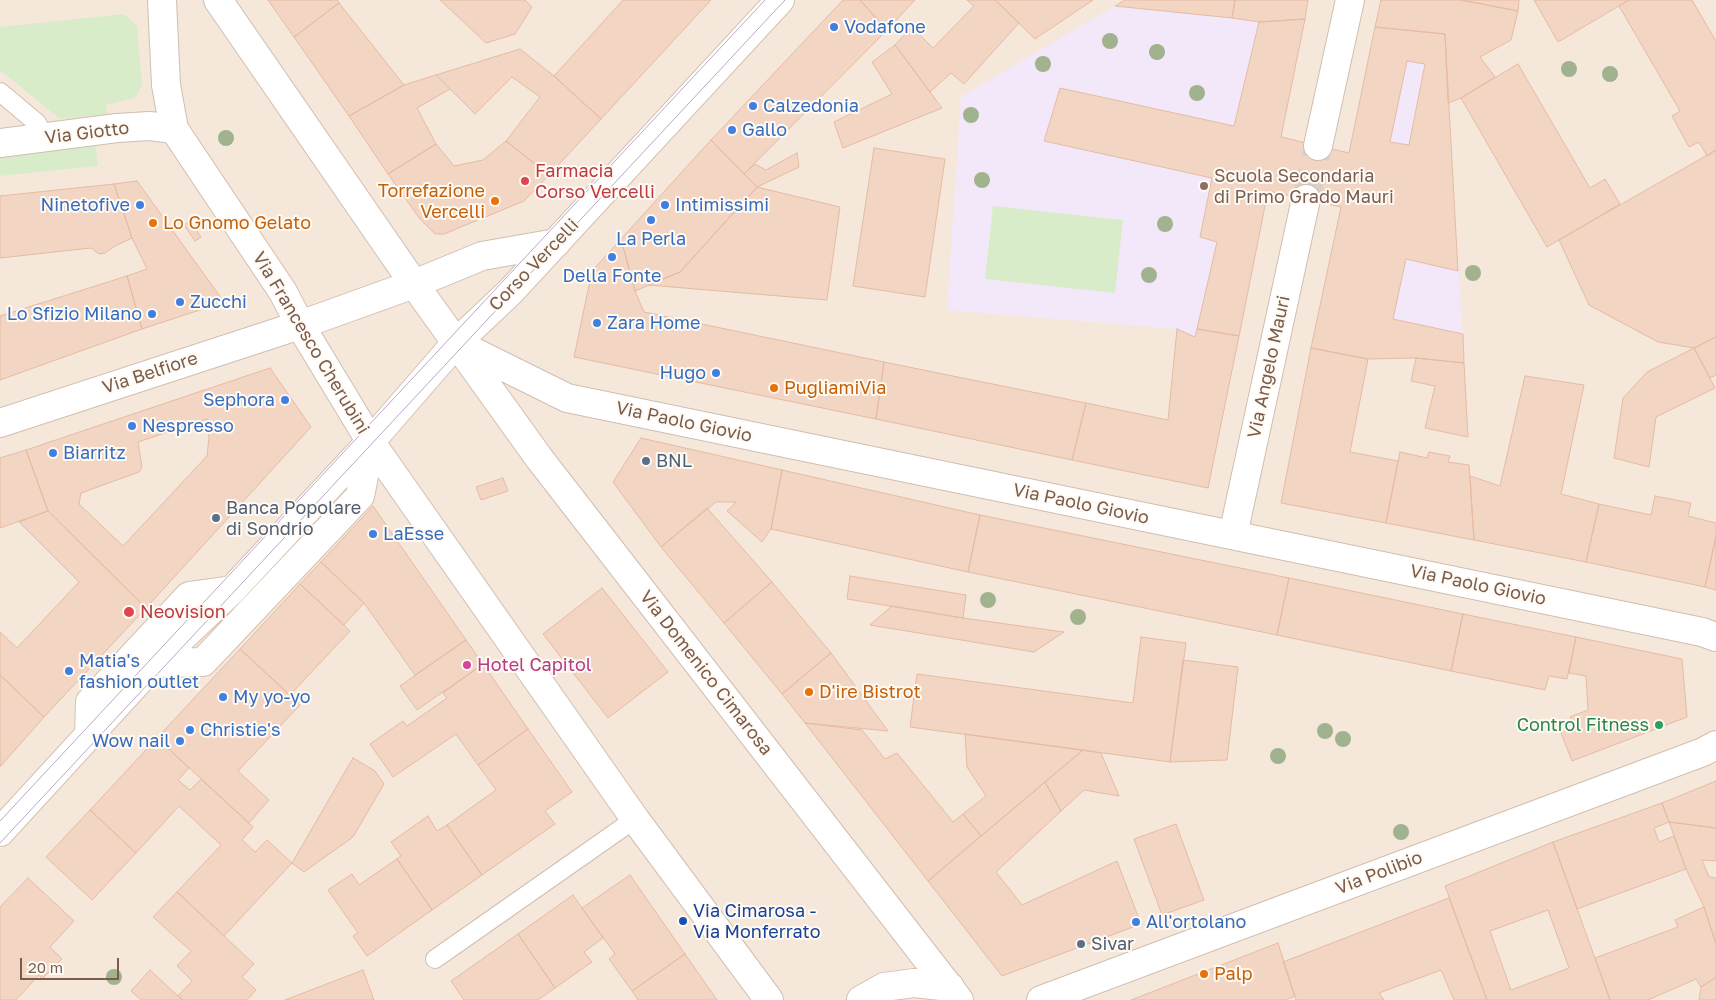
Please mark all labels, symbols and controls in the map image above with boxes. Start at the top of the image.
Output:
place label: Vodafone [844,16,926,38]
marker: Vodafone [828,21,840,33]
place label: Calzedonia [763,95,859,117]
marker: Calzedonia [747,100,759,112]
street label: Via Giotto [44,117,130,149]
place label: Gallo [742,119,787,141]
marker: Gallo [726,124,738,136]
place label: Farmacia Corso Vercelli [535,160,655,202]
place label: Scuola Secondaria di Primo Grado Mauri [1214,165,1394,208]
marker: Farmacia Corso Vercelli [519,175,531,187]
place label: Torrefazione Vercelli [378,180,485,222]
marker: Scuola Secondaria di Primo Grado Mauri [1198,180,1210,192]
place label: Ninetofive [41,194,130,216]
place label: Intimissimi [675,194,769,216]
marker: Torrefazione Vercelli [489,195,501,207]
marker: Ninetofive [134,199,146,211]
marker: Intimissimi [659,199,671,211]
place label: Lo Gnomo Gelato [163,212,311,234]
street label: Corso Vercelli [485,214,583,316]
marker: La Perla [645,214,657,226]
marker: Lo Gnomo Gelato [147,217,159,229]
place label: La Perla [616,228,686,250]
street label: Via Francesco Cherubini [248,248,374,438]
marker: Della Fonte [606,251,618,263]
place label: Della Fonte [562,265,662,287]
place label: Zucchi [190,291,247,313]
street label: Via Angelo Mauri [1243,294,1295,440]
marker: Zucchi [174,296,186,308]
place label: Lo Sfizio Milano [7,303,142,325]
marker: Lo Sfizio Milano [146,308,158,320]
place label: Zara Home [607,312,700,334]
marker: Zara Home [591,317,603,329]
street label: Via Belfiore [100,347,200,399]
place label: Hugo [660,362,706,384]
marker: Hugo [710,367,722,379]
place label: PugliamiVia [784,377,886,399]
marker: PugliamiVia [768,382,780,394]
place label: Sephora [203,389,275,411]
marker: Sephora [279,394,291,406]
street label: Via Paolo Giovio [614,397,754,447]
place label: Nespresso [142,415,234,437]
marker: Nespresso [126,420,138,432]
place label: Biarritz [63,442,126,464]
marker: Biarritz [47,447,59,459]
place label: BNL [656,450,692,472]
marker: BNL [640,455,652,467]
street label: Via Paolo Giovio [1011,479,1151,529]
place label: Banca Popolare di Sondrio [226,497,361,540]
marker: Banca Popolare di Sondrio [210,512,222,524]
place label: LaEsse [383,523,444,545]
marker: LaEsse [367,528,379,540]
street label: Via Paolo Giovio [1408,560,1548,610]
street label: Via Domenico Cimarosa [635,586,777,760]
place label: Neovision [140,601,226,623]
marker: Neovision [122,605,136,619]
place label: Matia's fashion outlet [79,650,199,692]
place label: Hotel Capitol [477,654,591,676]
marker: Hotel Capitol [461,659,473,671]
marker: Matia's fashion outlet [63,665,75,677]
place label: D'ire Bistrot [819,681,921,703]
place label: My yo-yo [233,686,311,708]
marker: D'ire Bistrot [803,686,815,698]
marker: My yo-yo [217,691,229,703]
place label: Control Fitness [1517,714,1649,736]
place label: Christie's [200,719,280,741]
marker: Control Fitness [1653,719,1665,731]
marker: Christie's [184,724,196,736]
place label: Wow nail [92,730,170,752]
marker: Wow nail [174,735,186,747]
street label: Via Polibio [1333,847,1425,899]
place label: Via Cimarosa - Via Monferrato [693,900,821,942]
place label: All'ortolano [1146,911,1246,933]
marker: Via Cimarosa - Via Monferrato [677,915,689,927]
marker: All'ortolano [1130,916,1142,928]
place label: Sivar [1091,933,1134,955]
marker: Sivar [1075,938,1087,950]
scale bar [22,948,121,980]
text: 20 m [28,958,63,976]
place label: Palp [1214,963,1253,985]
marker: Palp [1198,968,1210,980]

